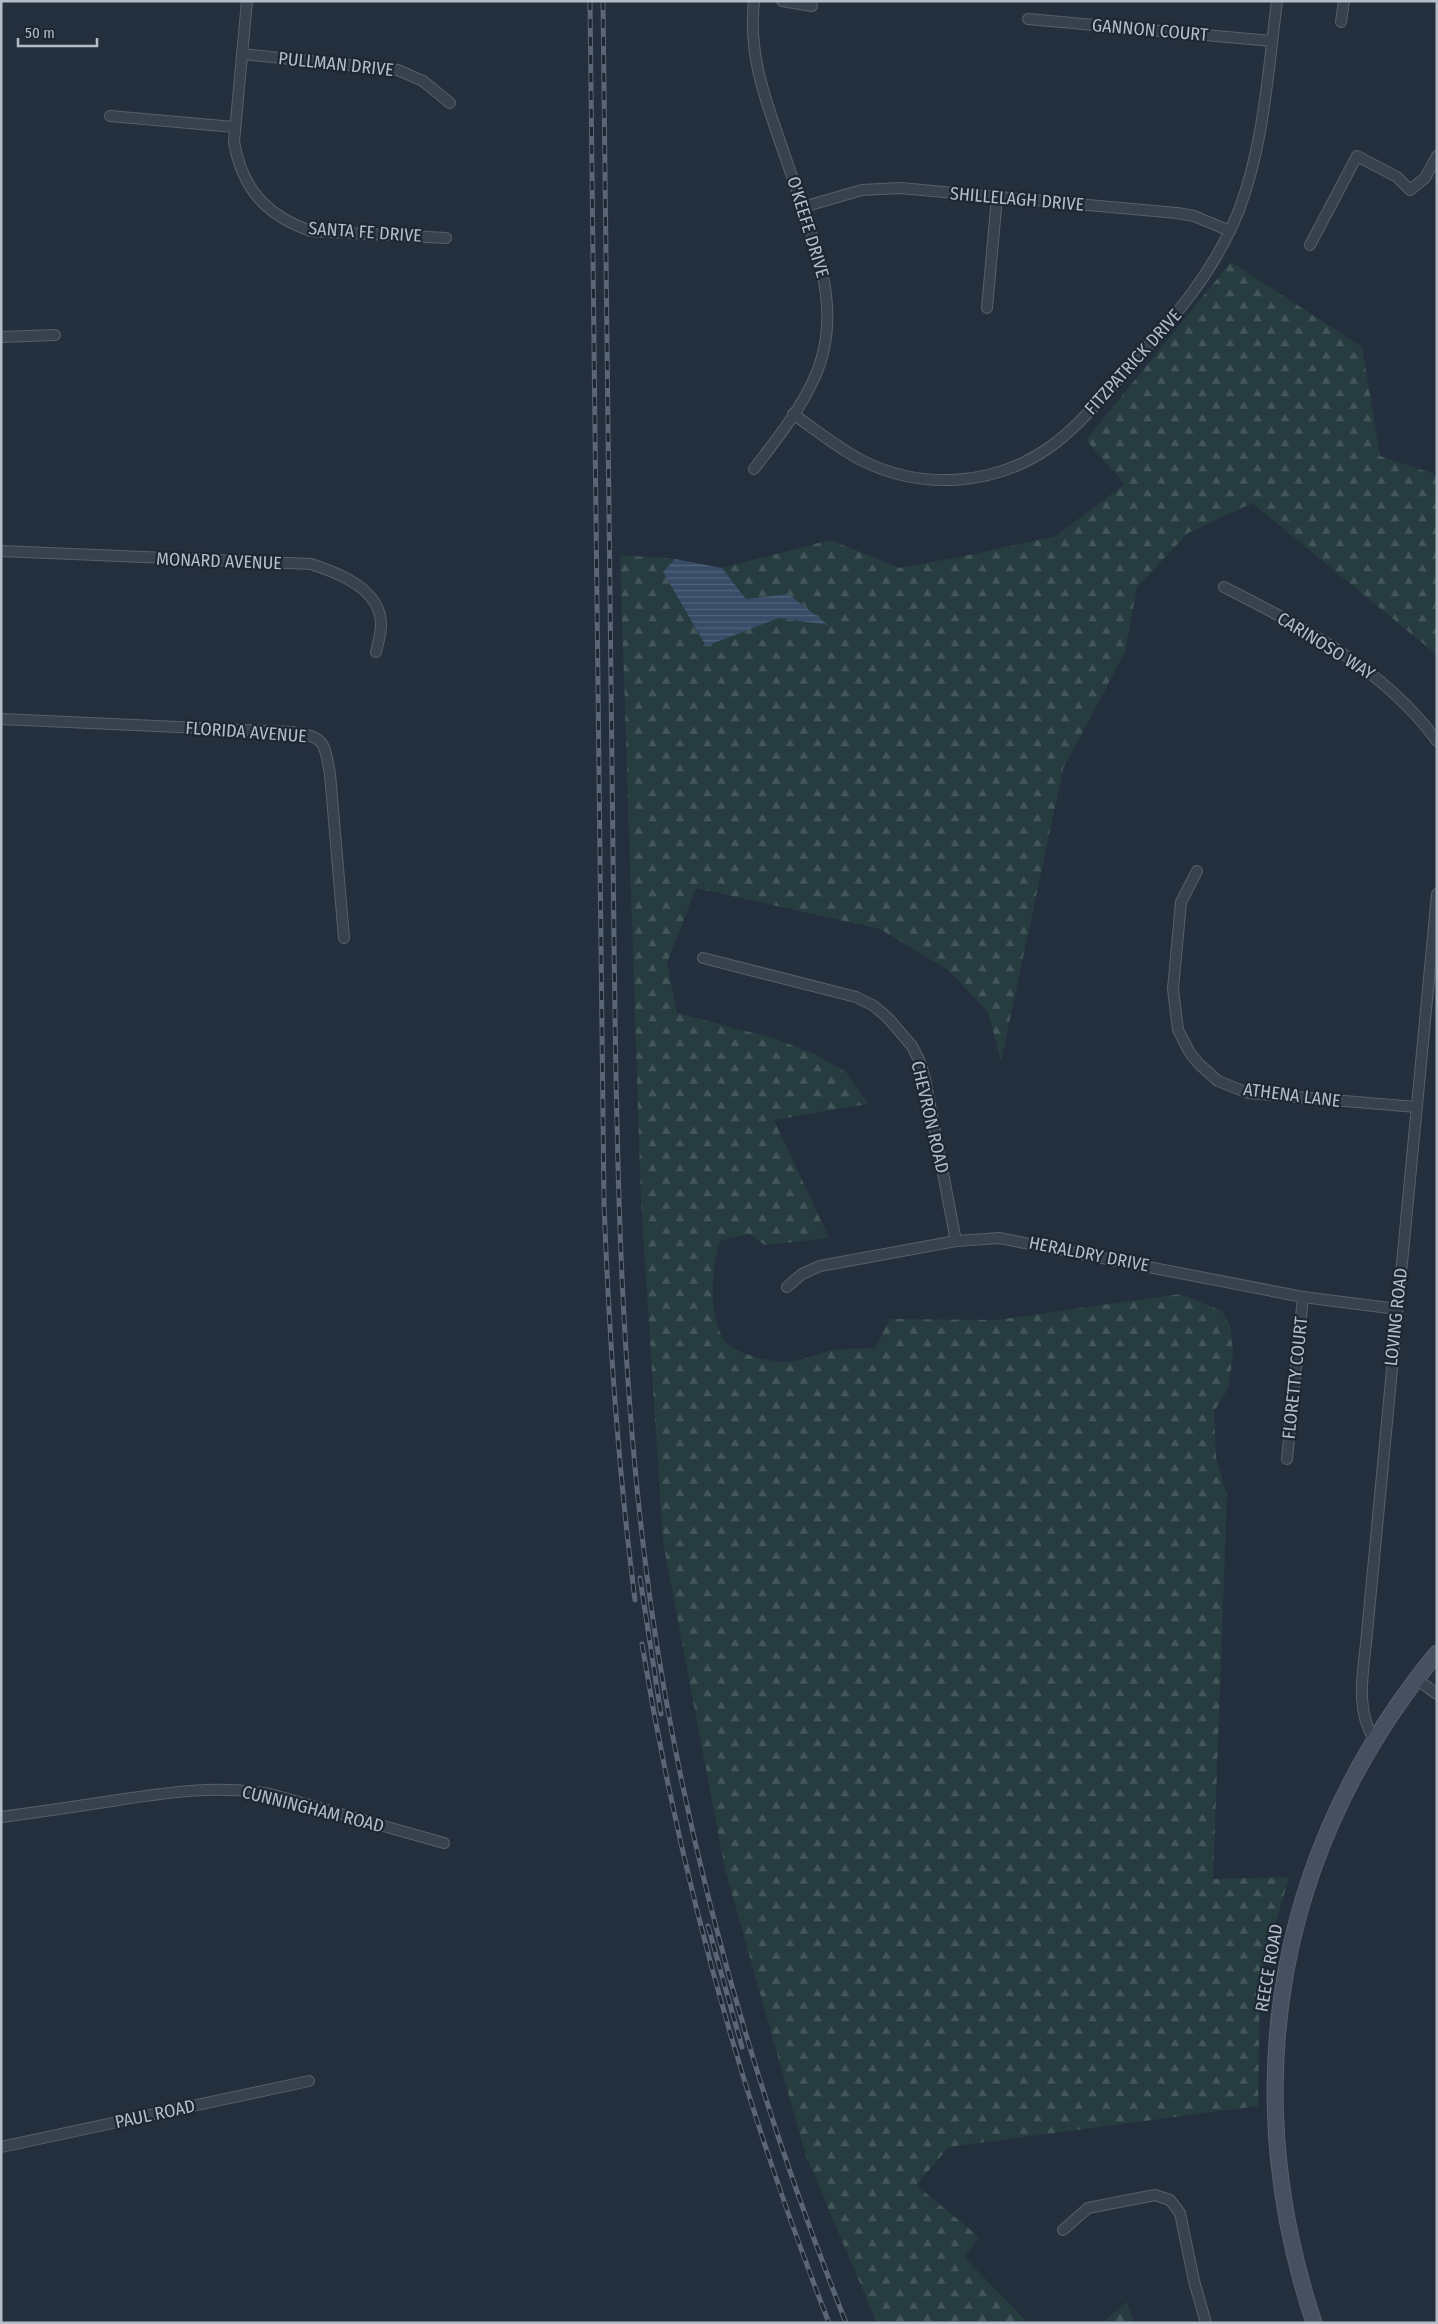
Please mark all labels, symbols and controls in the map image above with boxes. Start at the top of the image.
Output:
street label: GANNON COURT [1091,14,1210,46]
scale bar [18,15,96,47]
text: 50 m [25,24,55,42]
street label: PULLMAN DRIVE [277,47,395,81]
street label: O'KEEFE DRIVE [782,174,834,280]
street label: SHILLELAGH DRIVE [949,182,1085,216]
street label: SANTA FE DRIVE [308,217,422,247]
street label: FITZPATRICK DRIVE [1080,305,1186,419]
street label: MONARD AVENUE [156,548,282,574]
street label: CARINOSO WAY [1273,607,1379,685]
street label: FLORIDA AVENUE [185,717,307,747]
street label: CHEVRON ROAD [906,1059,954,1175]
street label: ATHENA LANE [1242,1078,1342,1112]
street label: HERALDRY DRIVE [1027,1232,1151,1276]
street label: LOVING ROAD [1380,1267,1412,1367]
street label: FLORETTY COURT [1278,1315,1312,1440]
street label: CUNNINGHAM ROAD [240,1781,386,1837]
street label: REECE ROAD [1250,1922,1288,2014]
street label: PAUL ROAD [113,2095,197,2133]

